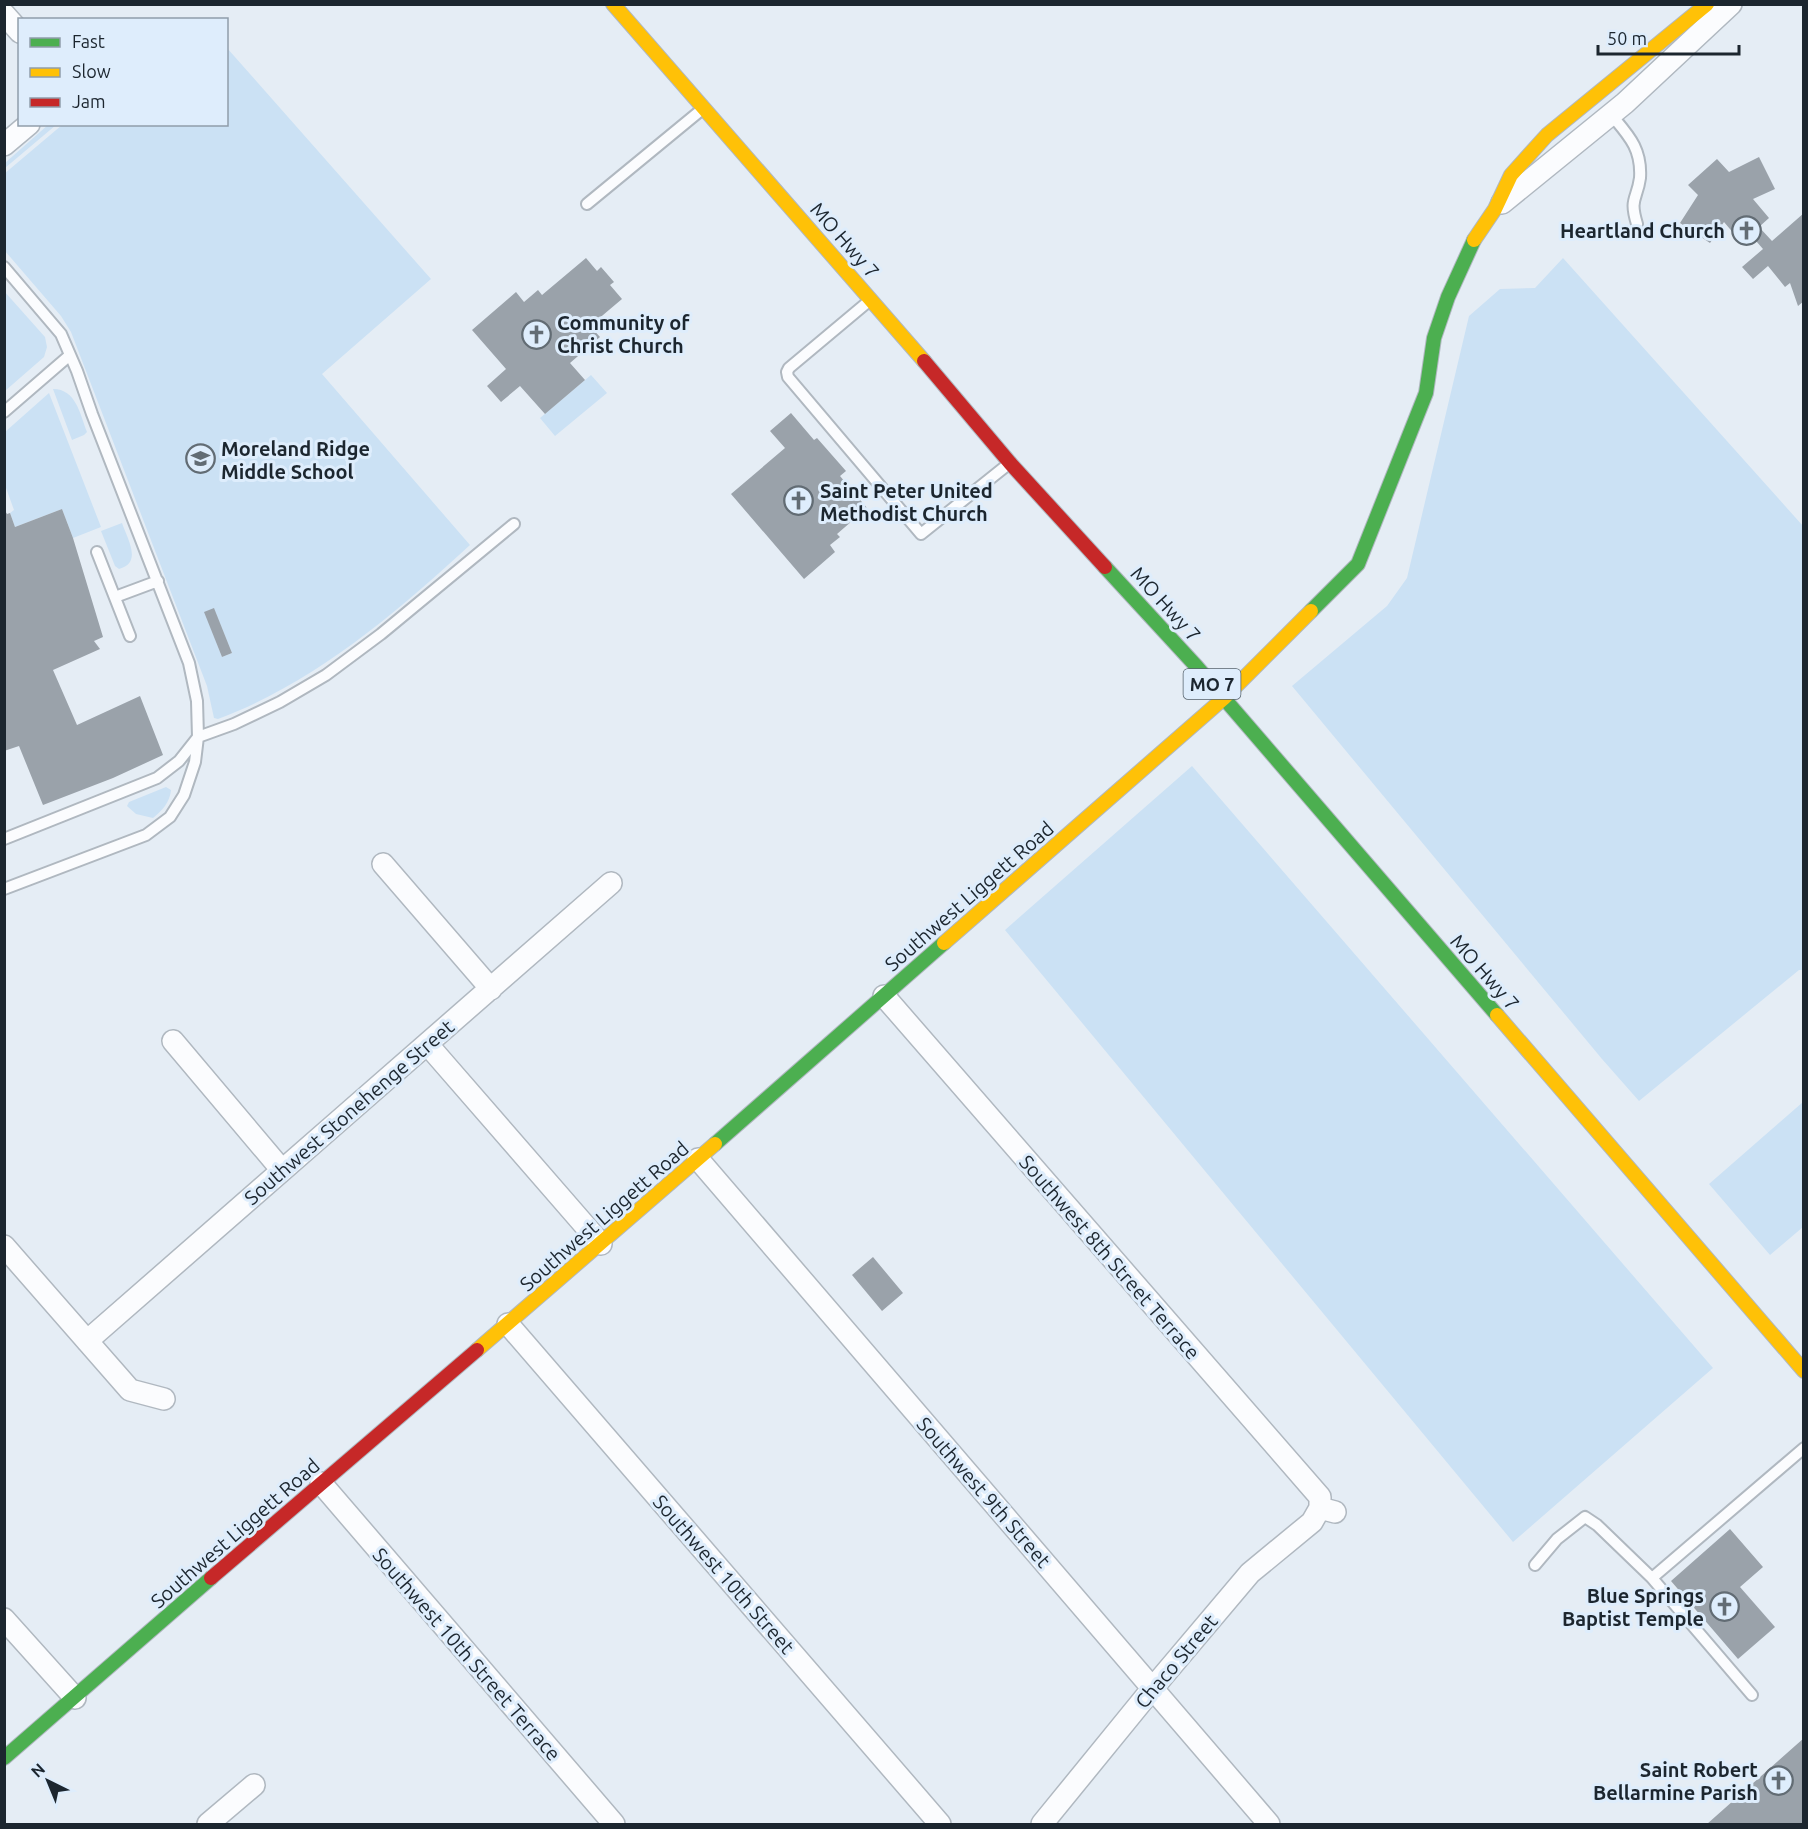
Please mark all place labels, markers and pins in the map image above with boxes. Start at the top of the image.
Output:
church icon: Heartland Church [1730,214,1762,246]
place label: Heartland Church [1560,219,1725,242]
place label: Community of Christ Church [557,311,690,357]
church icon: Community of Christ Church [520,318,552,350]
place label: Moreland Ridge Middle School [221,437,370,483]
school or university icon: Moreland Ridge Middle School [184,443,216,475]
place label: Saint Peter United Methodist Church [820,479,993,525]
church icon: Saint Peter United Methodist Church [783,485,815,517]
place label: Blue Springs Baptist Temple [1562,1584,1704,1630]
church icon: Blue Springs Baptist Temple [1709,1591,1741,1623]
place label: Saint Robert Bellarmine Parish [1593,1758,1758,1804]
church icon: Saint Robert Bellarmine Parish [1763,1765,1795,1797]

